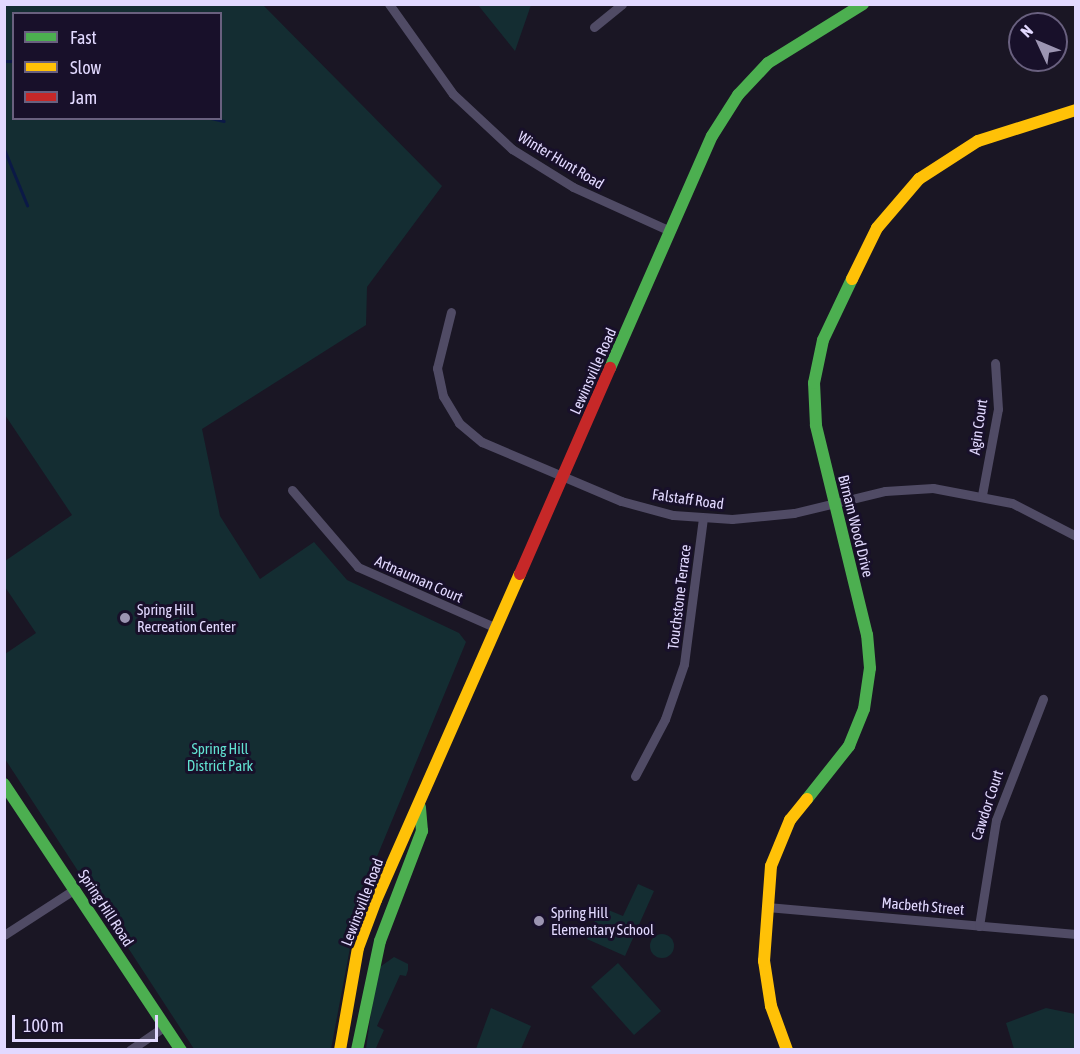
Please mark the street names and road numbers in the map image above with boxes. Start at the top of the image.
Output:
street label: Winter Hunt Road [515,127,607,193]
street label: Lewinsville Road [566,325,620,417]
street label: Agin Court [965,398,991,456]
street label: Birnam Wood Drive [835,473,877,579]
street label: Falstaff Road [651,485,725,513]
street label: Touchstone Terrace [664,543,694,651]
street label: Artnauman Court [372,552,466,606]
street label: Cawdor Court [967,768,1007,842]
street label: Lewinsville Road [337,856,387,948]
street label: Spring Hill Road [75,866,137,950]
street label: Macbeth Street [881,893,965,919]

